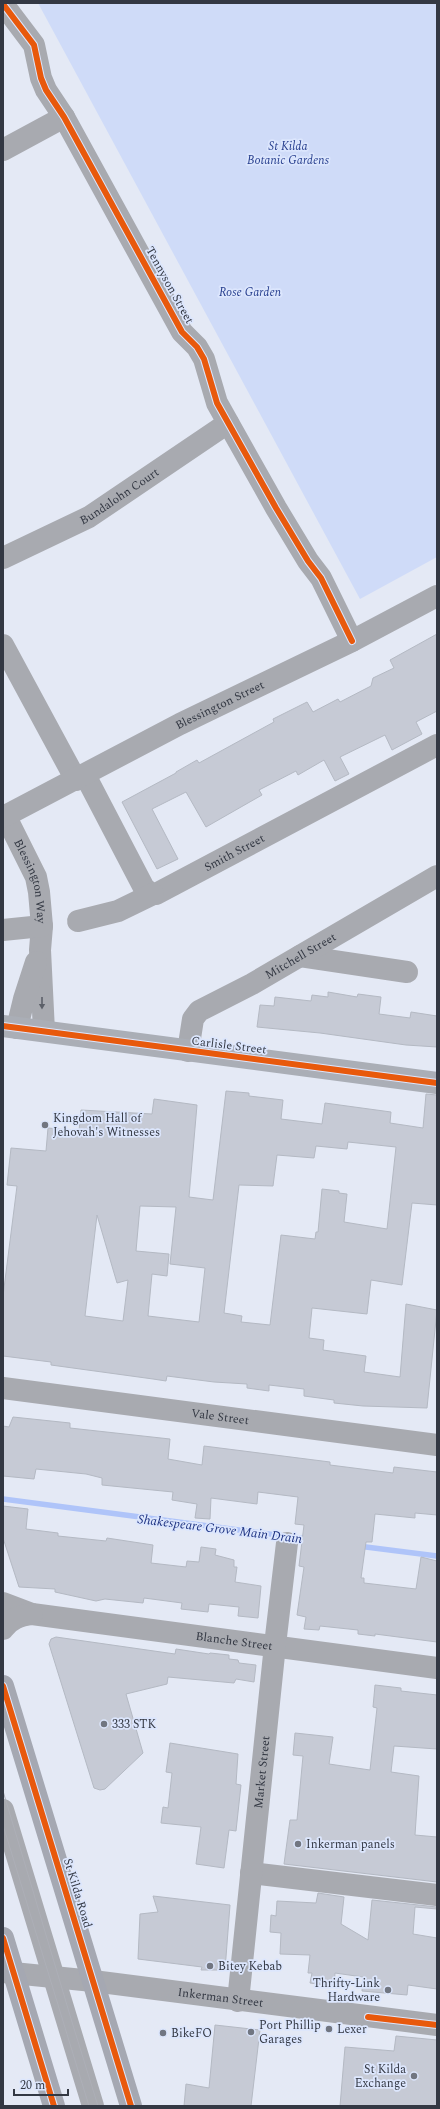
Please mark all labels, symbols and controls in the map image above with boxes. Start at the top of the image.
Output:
park label: St Kilda Botanic Gardens [247,137,330,170]
street label: Tennyson Street [140,243,199,327]
park label: Rose Garden [219,283,282,302]
street label: Bundalohn Court [77,463,163,530]
street label: Blessington Street [172,676,268,735]
street label: Smith Street [201,829,268,877]
street label: Blessington Way [8,836,51,926]
street label: Mitchell Street [262,928,340,984]
one-way arrow [39,997,45,1010]
street label: Carlisle Street [190,1031,268,1060]
place label: Kingdom Hall of Jehovah's Witnesses [53,1109,160,1142]
marker: Kingdom Hall of Jehovah's Witnesses [40,1120,50,1130]
street label: Vale Street [190,1404,250,1430]
water label: Shakespeare Grove Main Drain [137,1509,303,1549]
street label: Blanche Street [195,1627,274,1656]
place label: 333 STK [112,1715,156,1734]
marker: 333 STK [99,1719,109,1729]
street label: Market Street [249,1735,276,1810]
place label: Inkerman panels [306,1835,395,1854]
marker: Inkerman panels [293,1839,303,1849]
street label: St Kilda Road [58,1856,97,1931]
place label: Bitey Kebab [218,1957,282,1976]
marker: Bitey Kebab [205,1961,215,1971]
place label: Thrifty-Link Hardware [313,1974,380,2007]
street label: Inkerman Street [176,1983,264,2013]
marker: Thrifty-Link Hardware [383,1985,393,1995]
place label: Port Phillip Garages [259,2016,321,2049]
place label: Lexer [337,2020,367,2039]
place label: BikeFO [171,2024,212,2043]
marker: Lexer [324,2024,334,2034]
marker: Port Phillip Garages [246,2027,256,2037]
marker: BikeFO [158,2028,168,2038]
place label: St Kilda Exchange [355,2060,406,2093]
scale bar [14,2071,68,2097]
marker: St Kilda Exchange [409,2071,419,2081]
text: 20 m [20,2076,45,2095]

